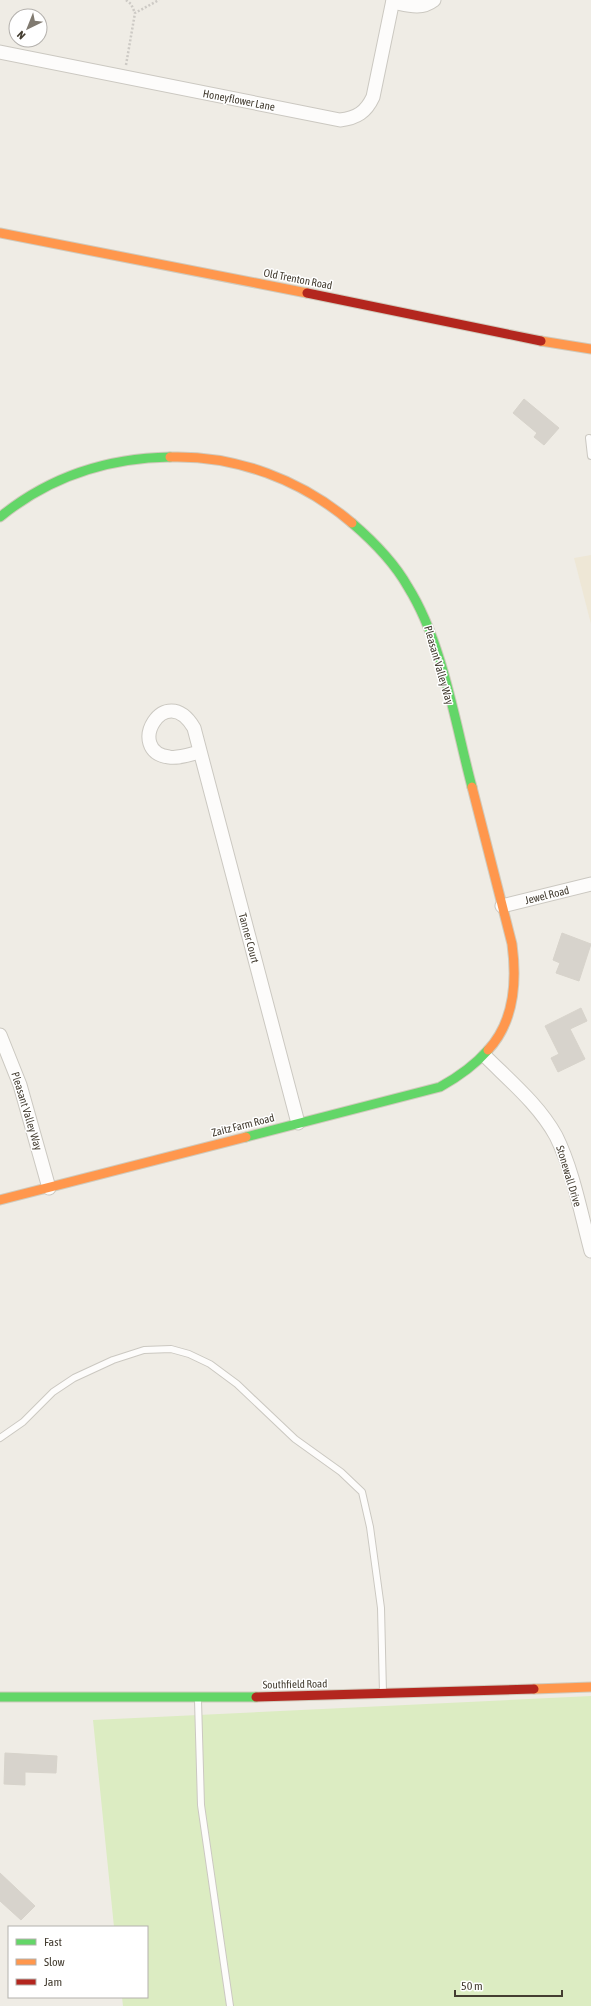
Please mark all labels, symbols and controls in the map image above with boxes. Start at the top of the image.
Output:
north arrow [8,8,48,48]
text: N [15,29,28,42]
street label: Honeyflower Lane [202,87,276,113]
street label: Old Trenton Road [263,266,333,292]
street label: Pleasant Valley Way [422,624,456,706]
street label: Jewel Road [524,884,570,906]
street label: Tanner Court [237,912,261,964]
street label: Pleasant Valley Way [9,1070,45,1152]
street label: Zaitz Farm Road [210,1111,276,1139]
street label: Stonewall Drive [554,1144,584,1208]
street label: Southfield Road [263,1677,327,1691]
legend [8,1926,148,1998]
text: Fast [44,1935,62,1949]
text: Slow [44,1955,65,1969]
scale bar [455,1972,562,1998]
text: Jam [44,1975,62,1989]
text: 50 m [461,1979,483,1993]

